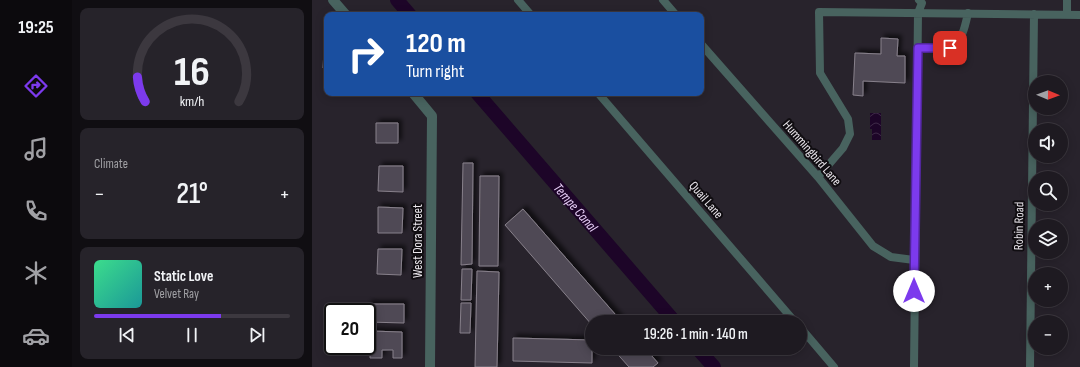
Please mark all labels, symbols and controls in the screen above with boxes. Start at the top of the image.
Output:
text: 19:25 [18,17,54,38]
text: 120 m [406,27,466,60]
icon: right [340,28,392,80]
pin [933,31,967,65]
icon: arrive [939,37,961,59]
text: 16 [174,48,210,97]
text: Turn right [406,61,464,82]
icon: directions [22,72,50,100]
north arrow [1028,75,1068,115]
map controls [1028,75,1068,355]
text: km/h [180,92,204,109]
street label: Hummingbird Lane [779,117,845,189]
button: sound [1028,123,1068,163]
icon: music [22,135,50,163]
text: Climate [94,156,128,172]
button: search [1028,171,1068,211]
text: 21° [176,176,208,212]
street label: Quail Lane [685,178,727,222]
water label: Tempe Canal [550,179,602,235]
text: − [94,181,105,208]
text: + [279,181,290,208]
icon: phone [22,197,50,225]
street label: Robin Road [1011,202,1027,250]
street label: West Dora Street [410,204,426,278]
button: layers [1028,219,1068,259]
icon: climate [22,259,50,287]
text: Static Love [154,267,213,286]
button: + [1028,267,1068,307]
position arrow [893,270,935,312]
text: Velvet Ray [154,286,199,302]
speed limit sign: 20 [324,303,376,355]
button: − [1028,315,1068,355]
icon: car [22,322,50,350]
icon: previous [116,324,138,346]
icon: pause [181,324,203,346]
icon: next [246,324,268,346]
text: 19:26 · 1 min · 140 m [644,325,748,344]

